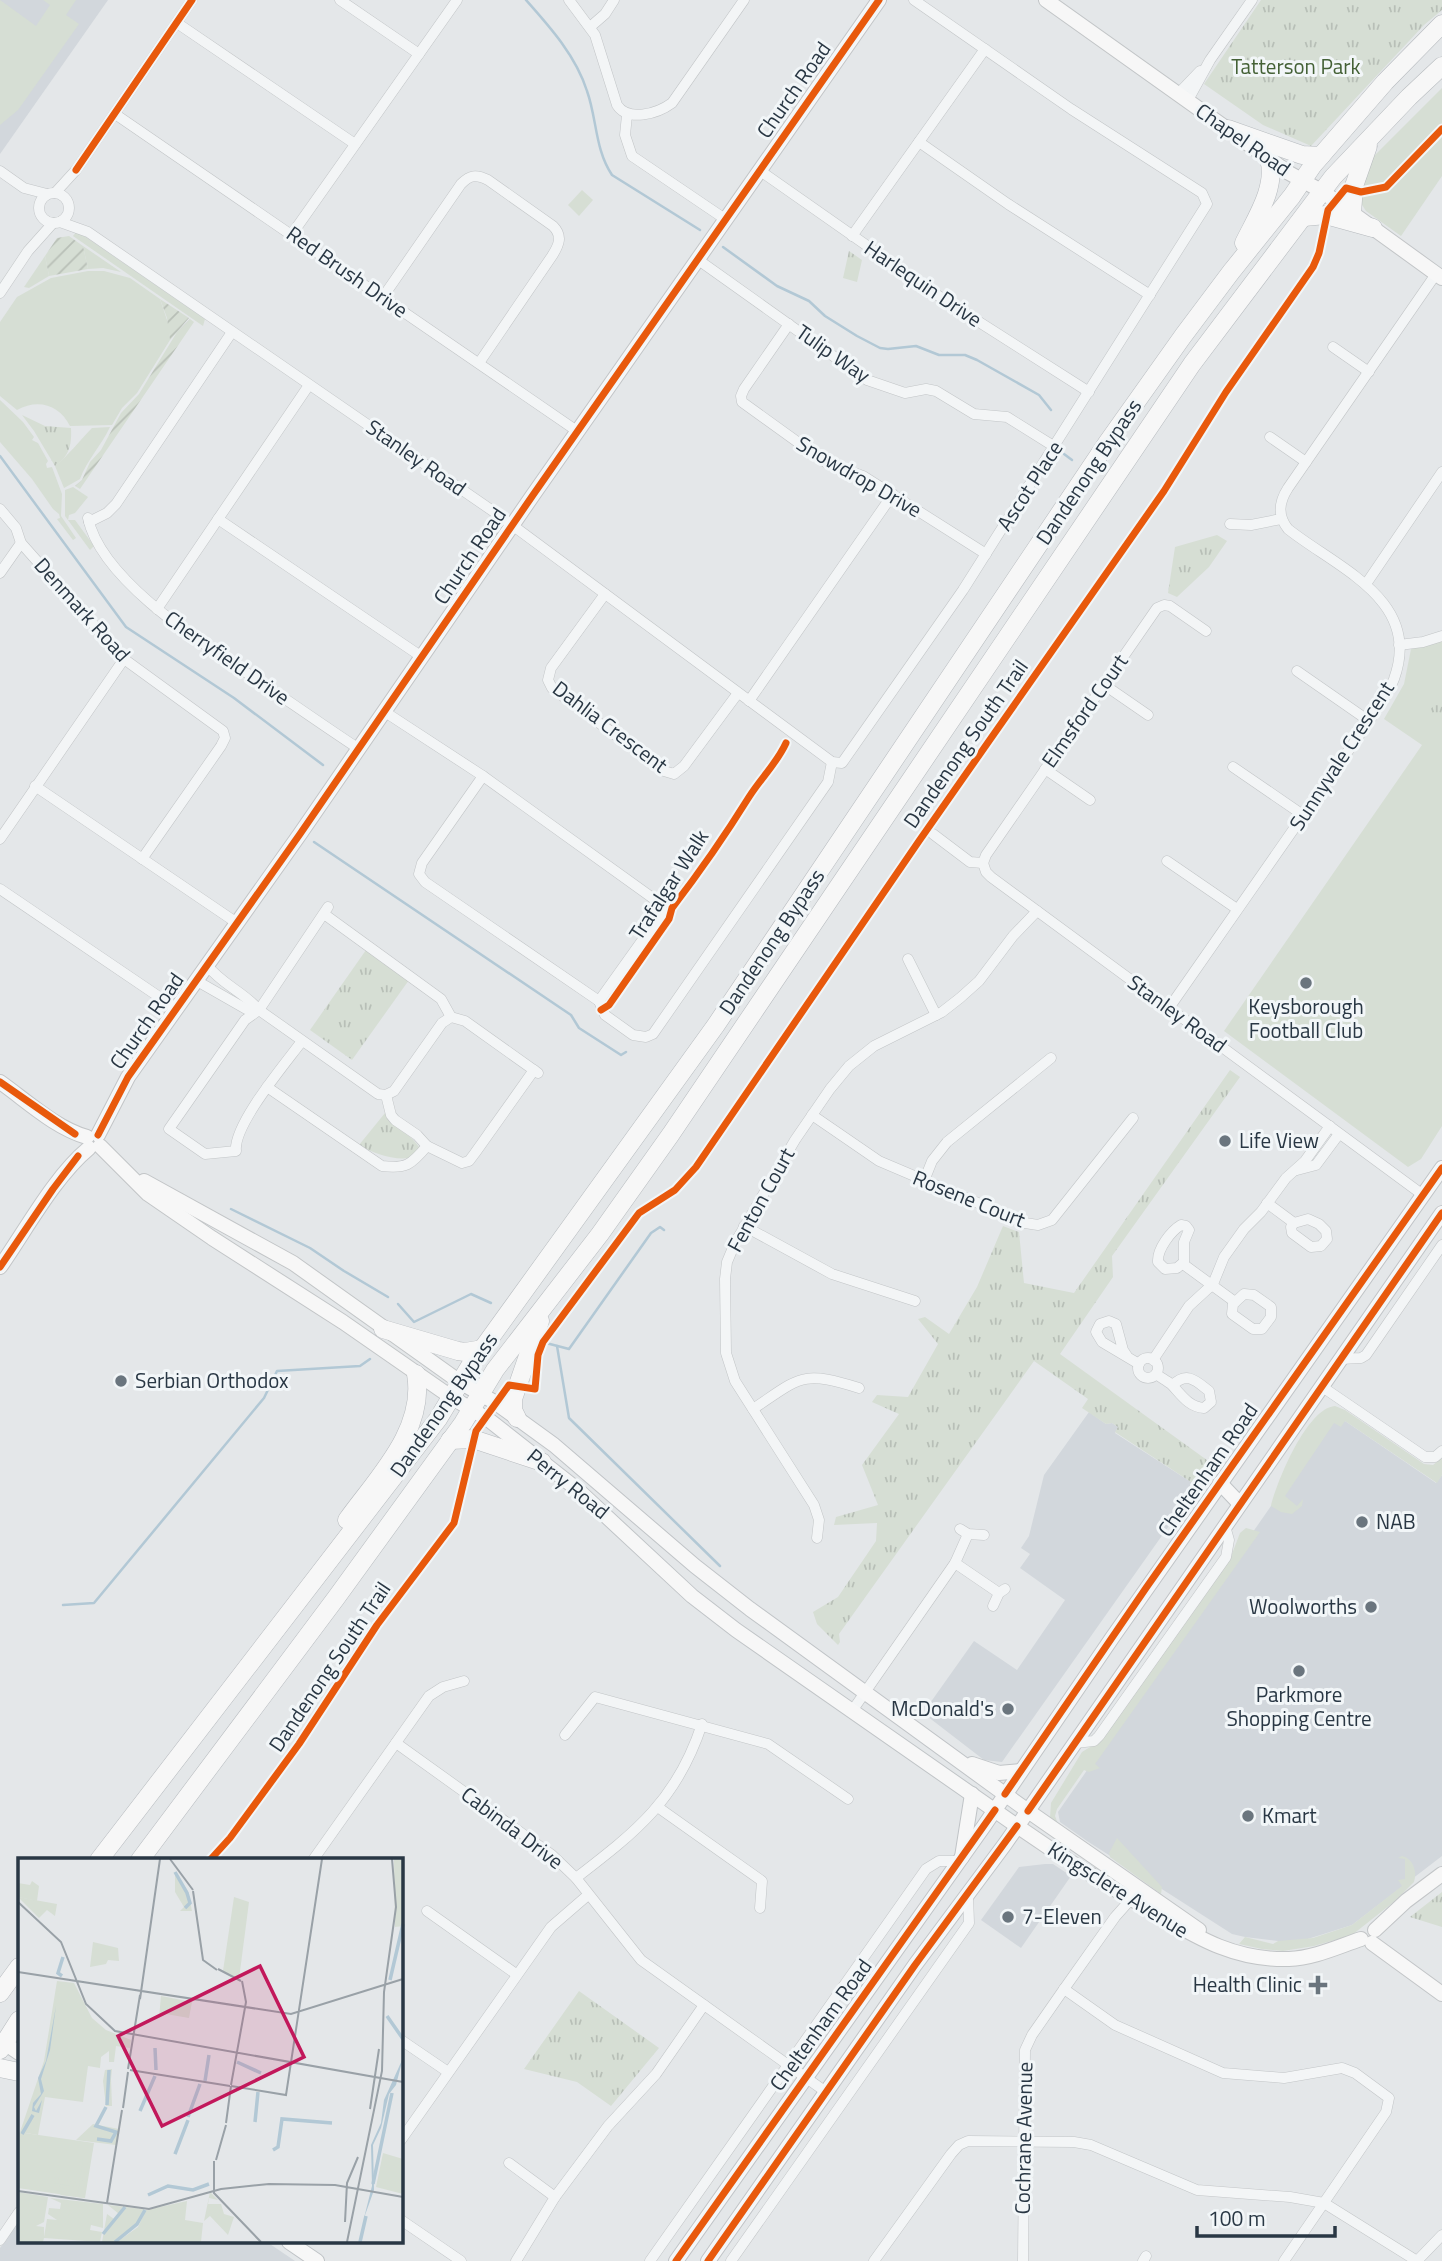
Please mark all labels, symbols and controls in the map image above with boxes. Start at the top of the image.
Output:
street label: Church Road [748,35,838,144]
park label: Tatterson Park [1231,50,1361,82]
street label: Chapel Road [1189,95,1298,184]
street label: Red Brush Drive [280,217,415,325]
street label: Harlequin Drive [858,232,989,334]
street label: Tulip Way [790,316,877,390]
street label: Dandenong Bypass [1027,392,1149,551]
street label: Stanley Road [360,411,473,504]
street label: Snowdrop Drive [791,427,928,525]
street label: Ascot Place [988,434,1070,537]
street label: Church Road [425,500,514,611]
street label: Denmark Road [27,550,138,669]
street label: Cherryfield Drive [158,602,297,712]
street label: Elmsford Court [1033,646,1136,774]
street label: Dandenong South Trail [895,653,1035,834]
street label: Dahlia Crescent [546,672,675,781]
street label: Sunnyvale Crescent [1281,674,1402,837]
street label: Trafalgar Walk [620,823,716,946]
street label: Dandenong Bypass [710,862,832,1021]
street label: Church Road [101,966,191,1075]
street label: Stanley Road [1121,966,1234,1060]
marker: Keysborough Football Club [1298,975,1314,991]
place label: Keysborough Football Club [1248,990,1364,1046]
place label: Life View [1239,1124,1319,1156]
marker: Life View [1217,1133,1233,1149]
street label: Fenton Court [718,1141,802,1258]
street label: Rosene Court [908,1161,1031,1235]
street label: Dandenong Bypass [381,1326,505,1483]
place label: Serbian Orthodox [135,1364,289,1396]
marker: Serbian Orthodox [113,1373,129,1389]
street label: Cheltenham Road [1149,1396,1265,1543]
street label: Perry Road [521,1440,617,1526]
place label: NAB [1376,1505,1416,1537]
marker: NAB [1354,1514,1370,1530]
street label: Dandenong South Trail [260,1575,398,1758]
place label: Woolworths [1249,1590,1357,1622]
marker: Woolworths [1363,1599,1379,1615]
marker: Parkmore Shopping Centre [1291,1663,1307,1679]
place label: Parkmore Shopping Centre [1226,1678,1372,1734]
place label: McDonald's [891,1692,994,1724]
marker: McDonald's [1000,1701,1016,1717]
street label: Cabinda Drive [455,1778,571,1876]
place label: Kmart [1262,1799,1317,1831]
marker: Kmart [1240,1808,1256,1824]
street label: Kingsclere Avenue [1042,1833,1195,1945]
inset map [18,1858,402,2244]
place label: 7-Eleven [1022,1900,1102,1932]
marker: 7-Eleven [1000,1909,1016,1925]
street label: Cheltenham Road [761,1952,879,2097]
place label: Health Clinic [1193,1968,1302,2000]
marker: Health Clinic [1308,1975,1328,1995]
street label: Cochrane Avenue [1006,2061,1040,2215]
scale bar [1197,2194,1335,2238]
text: 100 m [1208,2202,1265,2234]

